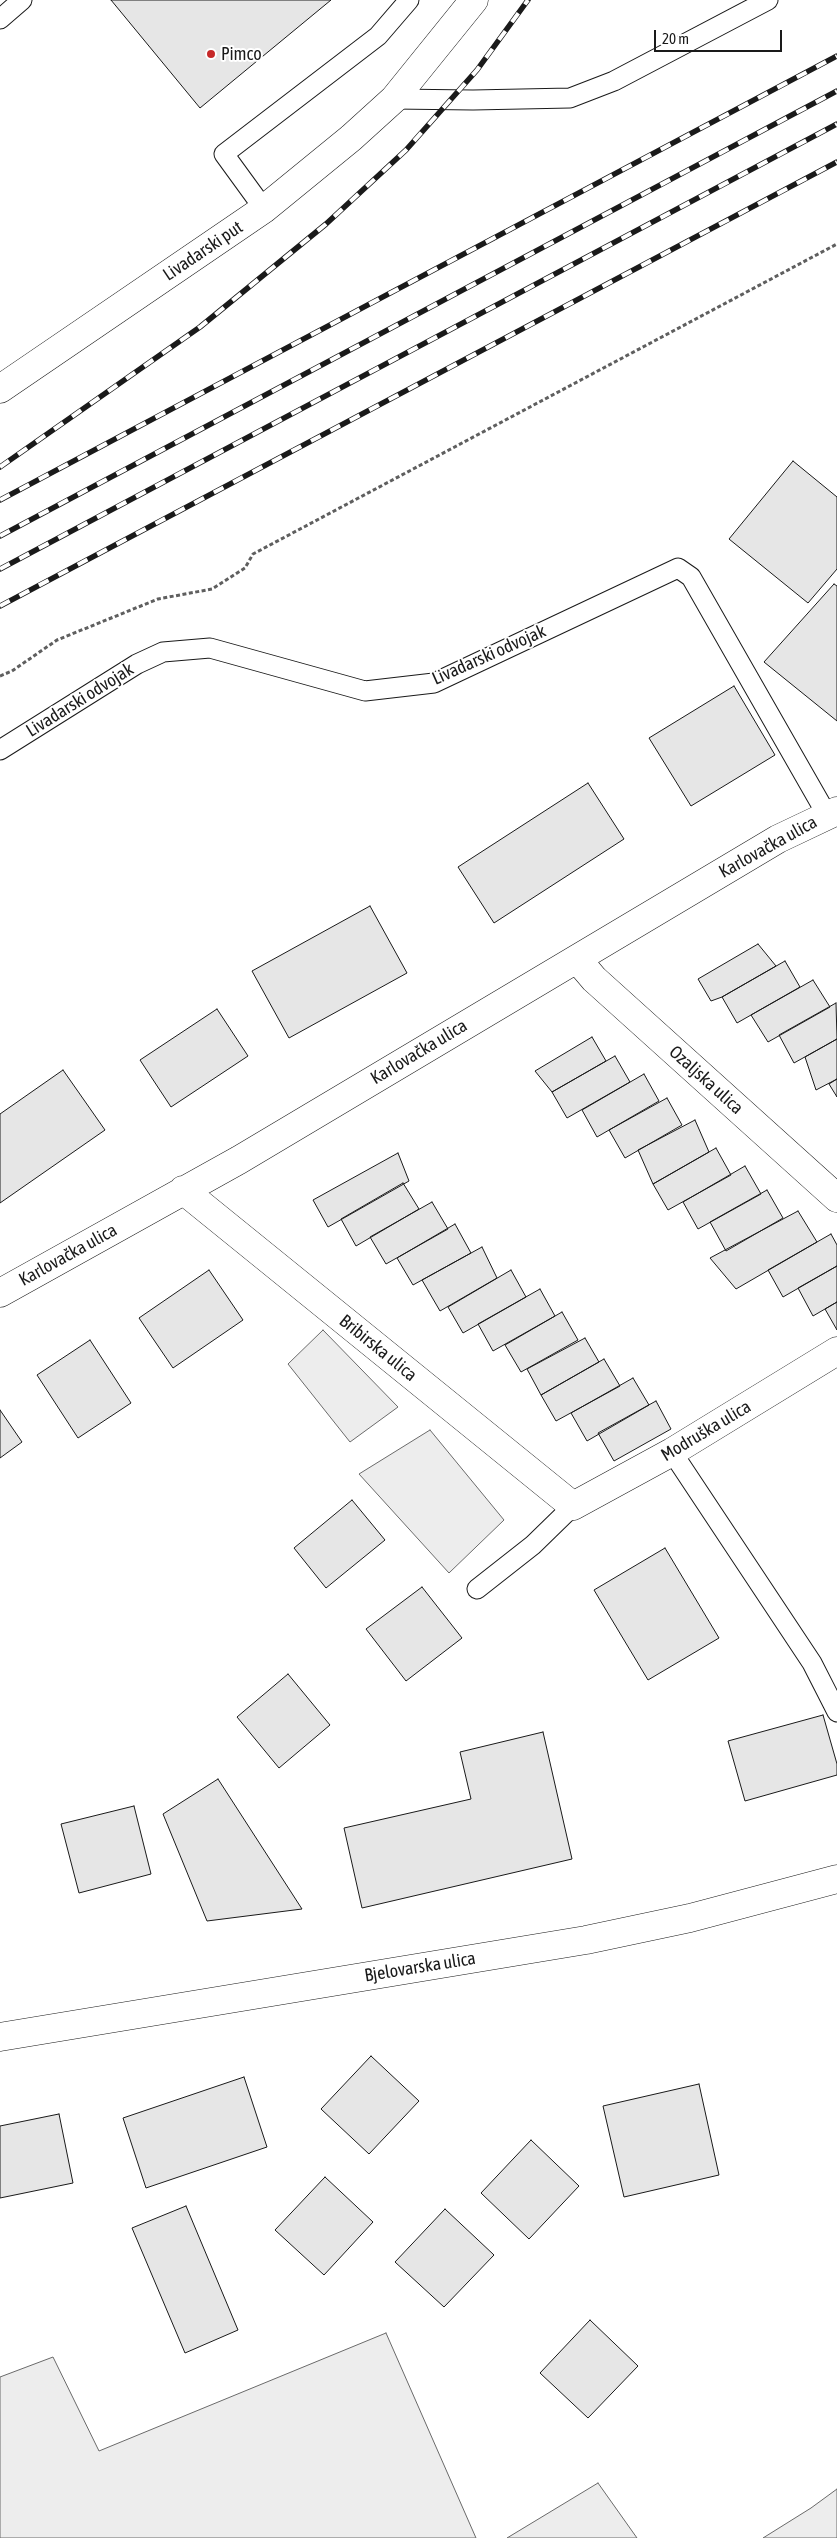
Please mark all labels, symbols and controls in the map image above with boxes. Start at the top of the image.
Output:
scale bar [657,20,784,52]
text: 20 m [662,30,689,47]
place label: Pimco [221,43,262,65]
marker: Pimco [205,48,217,60]
street label: Livadarski put [159,216,247,286]
street label: Livadarski odvojak [429,620,549,690]
street label: Livadarski odvojak [22,658,138,742]
street label: Karlovačka ulica [715,811,821,883]
street label: Karlovačka ulica [367,1015,471,1089]
street label: Ozaljska ulica [665,1041,747,1119]
street label: Karlovačka ulica [15,1219,121,1291]
street label: Bribirska ulica [335,1310,421,1386]
street label: Modruška ulica [657,1396,755,1466]
street label: Bjelovarska ulica [363,1948,477,1986]

